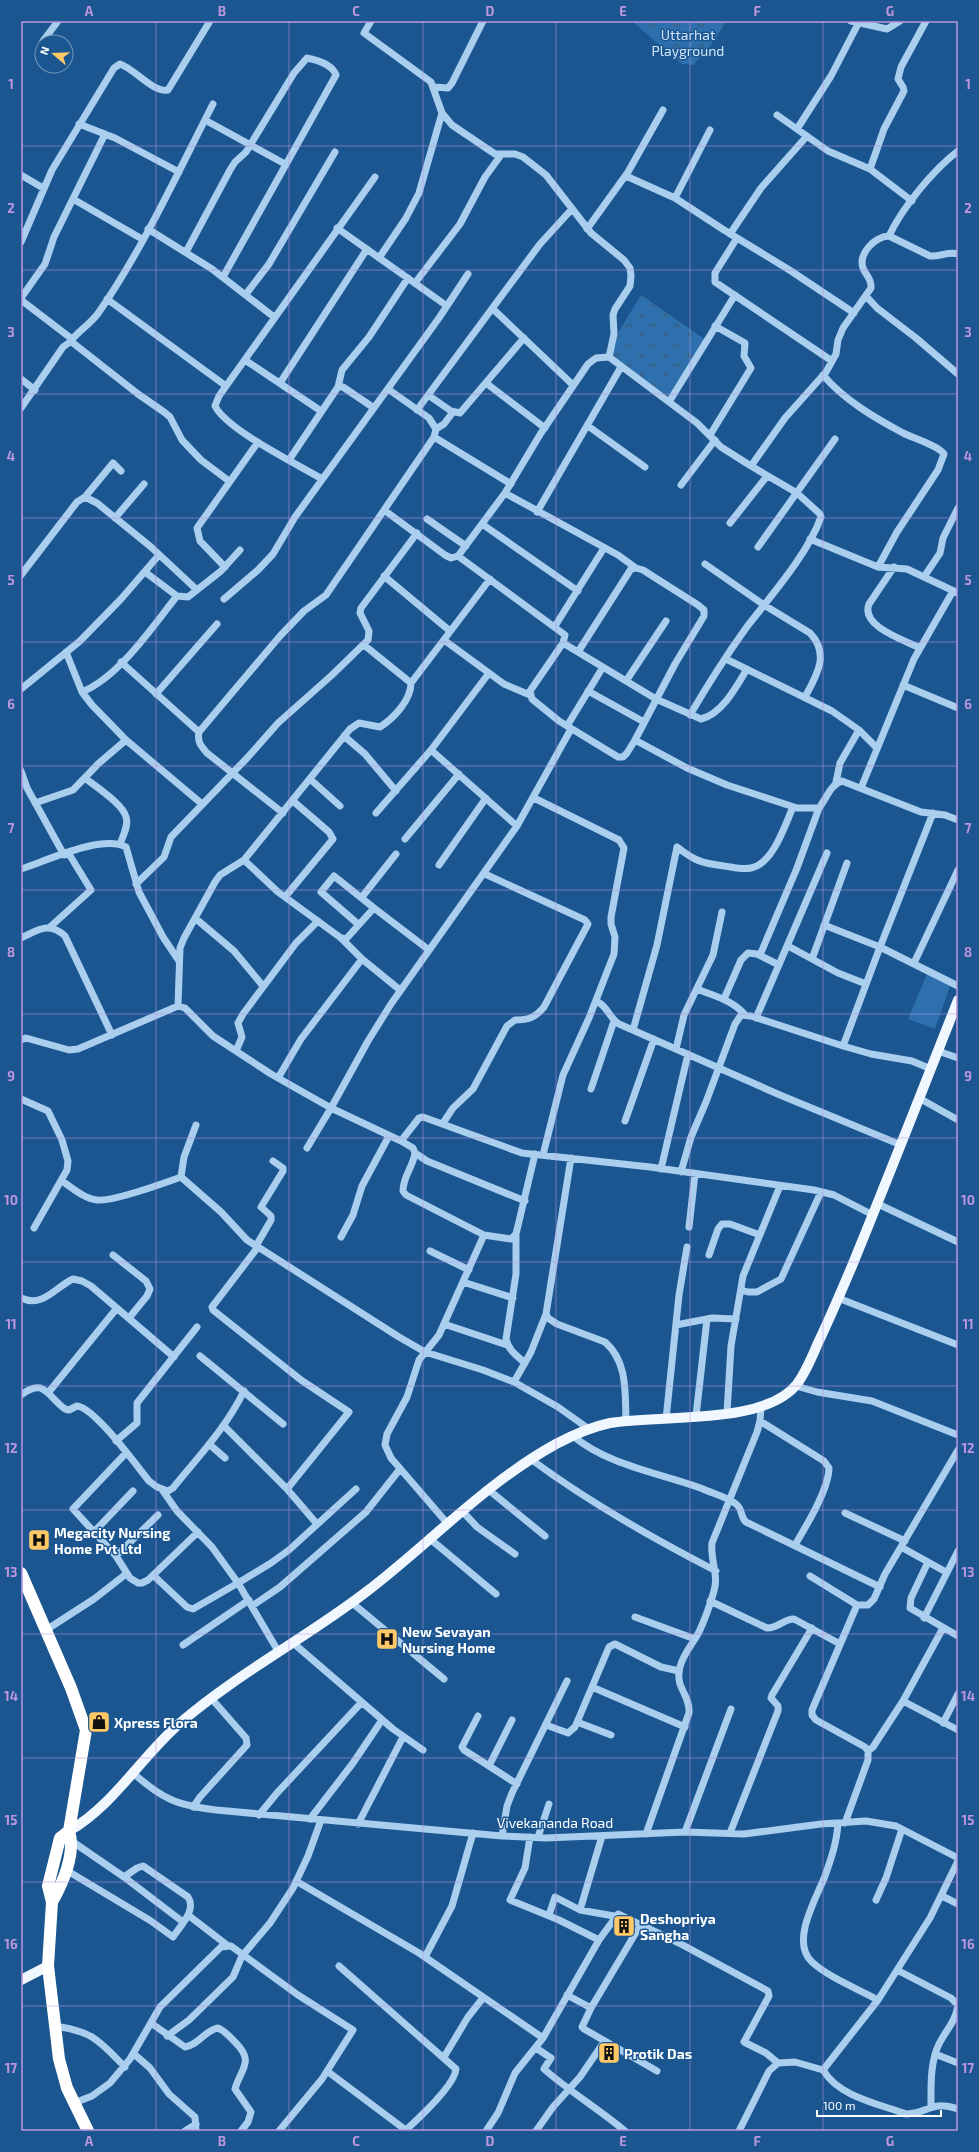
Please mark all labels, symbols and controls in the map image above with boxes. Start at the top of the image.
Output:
text: A [85,3,94,19]
text: B [218,3,226,19]
text: C [352,3,360,19]
text: D [486,3,495,19]
text: E [619,3,627,19]
text: F [753,3,761,19]
text: G [886,3,894,19]
park label: Uttarhat Playground [652,26,724,59]
north arrow [34,34,74,74]
text: N [37,45,52,56]
text: 1 [8,76,14,92]
text: 1 [965,76,971,92]
text: 2 [7,200,15,216]
text: 2 [964,200,972,216]
text: 3 [7,324,15,340]
text: 3 [964,324,972,340]
text: 4 [7,448,15,464]
text: 4 [964,448,972,464]
text: 5 [7,572,15,588]
text: 5 [964,572,972,588]
text: 6 [7,696,15,712]
text: 6 [964,696,972,712]
text: 7 [8,820,15,836]
text: 7 [965,820,972,836]
text: 8 [7,944,15,960]
text: 8 [964,944,972,960]
text: 9 [7,1068,15,1084]
text: 9 [964,1068,972,1084]
text: 10 [4,1192,18,1208]
text: 10 [961,1192,975,1208]
text: 11 [5,1316,17,1332]
text: 11 [962,1316,974,1332]
text: 12 [4,1440,18,1456]
text: 12 [961,1440,975,1456]
place label: Megacity Nursing Home Pvt Ltd [54,1524,170,1557]
hospital icon: Megacity Nursing Home Pvt Ltd [26,1527,52,1553]
text: 13 [5,1564,18,1580]
text: 13 [962,1564,975,1580]
place label: New Sevayan Nursing Home [402,1623,496,1656]
hospital icon: New Sevayan Nursing Home [374,1626,400,1652]
text: 14 [4,1688,18,1704]
text: 14 [961,1688,975,1704]
shop icon: Xpress Flora [86,1709,112,1735]
place label: Xpress Flora [114,1714,198,1731]
text: 15 [5,1812,17,1828]
text: 15 [962,1812,974,1828]
street label: Vivekananda Road [497,1814,613,1831]
place label: Deshopriya Sangha [640,1910,716,1943]
building icon: Deshopriya Sangha [611,1913,637,1939]
text: 16 [4,1936,18,1952]
text: 16 [961,1936,975,1952]
building icon: Protik Das [596,2040,622,2066]
place label: Protik Das [624,2045,692,2062]
text: 17 [5,2060,17,2076]
text: 17 [962,2060,974,2076]
scale bar [817,2092,941,2118]
text: 100 m [823,2098,855,2112]
text: A [85,2133,94,2149]
text: B [218,2133,226,2149]
text: C [352,2133,360,2149]
text: D [486,2133,495,2149]
text: E [619,2133,627,2149]
text: F [753,2133,761,2149]
text: G [886,2133,894,2149]

